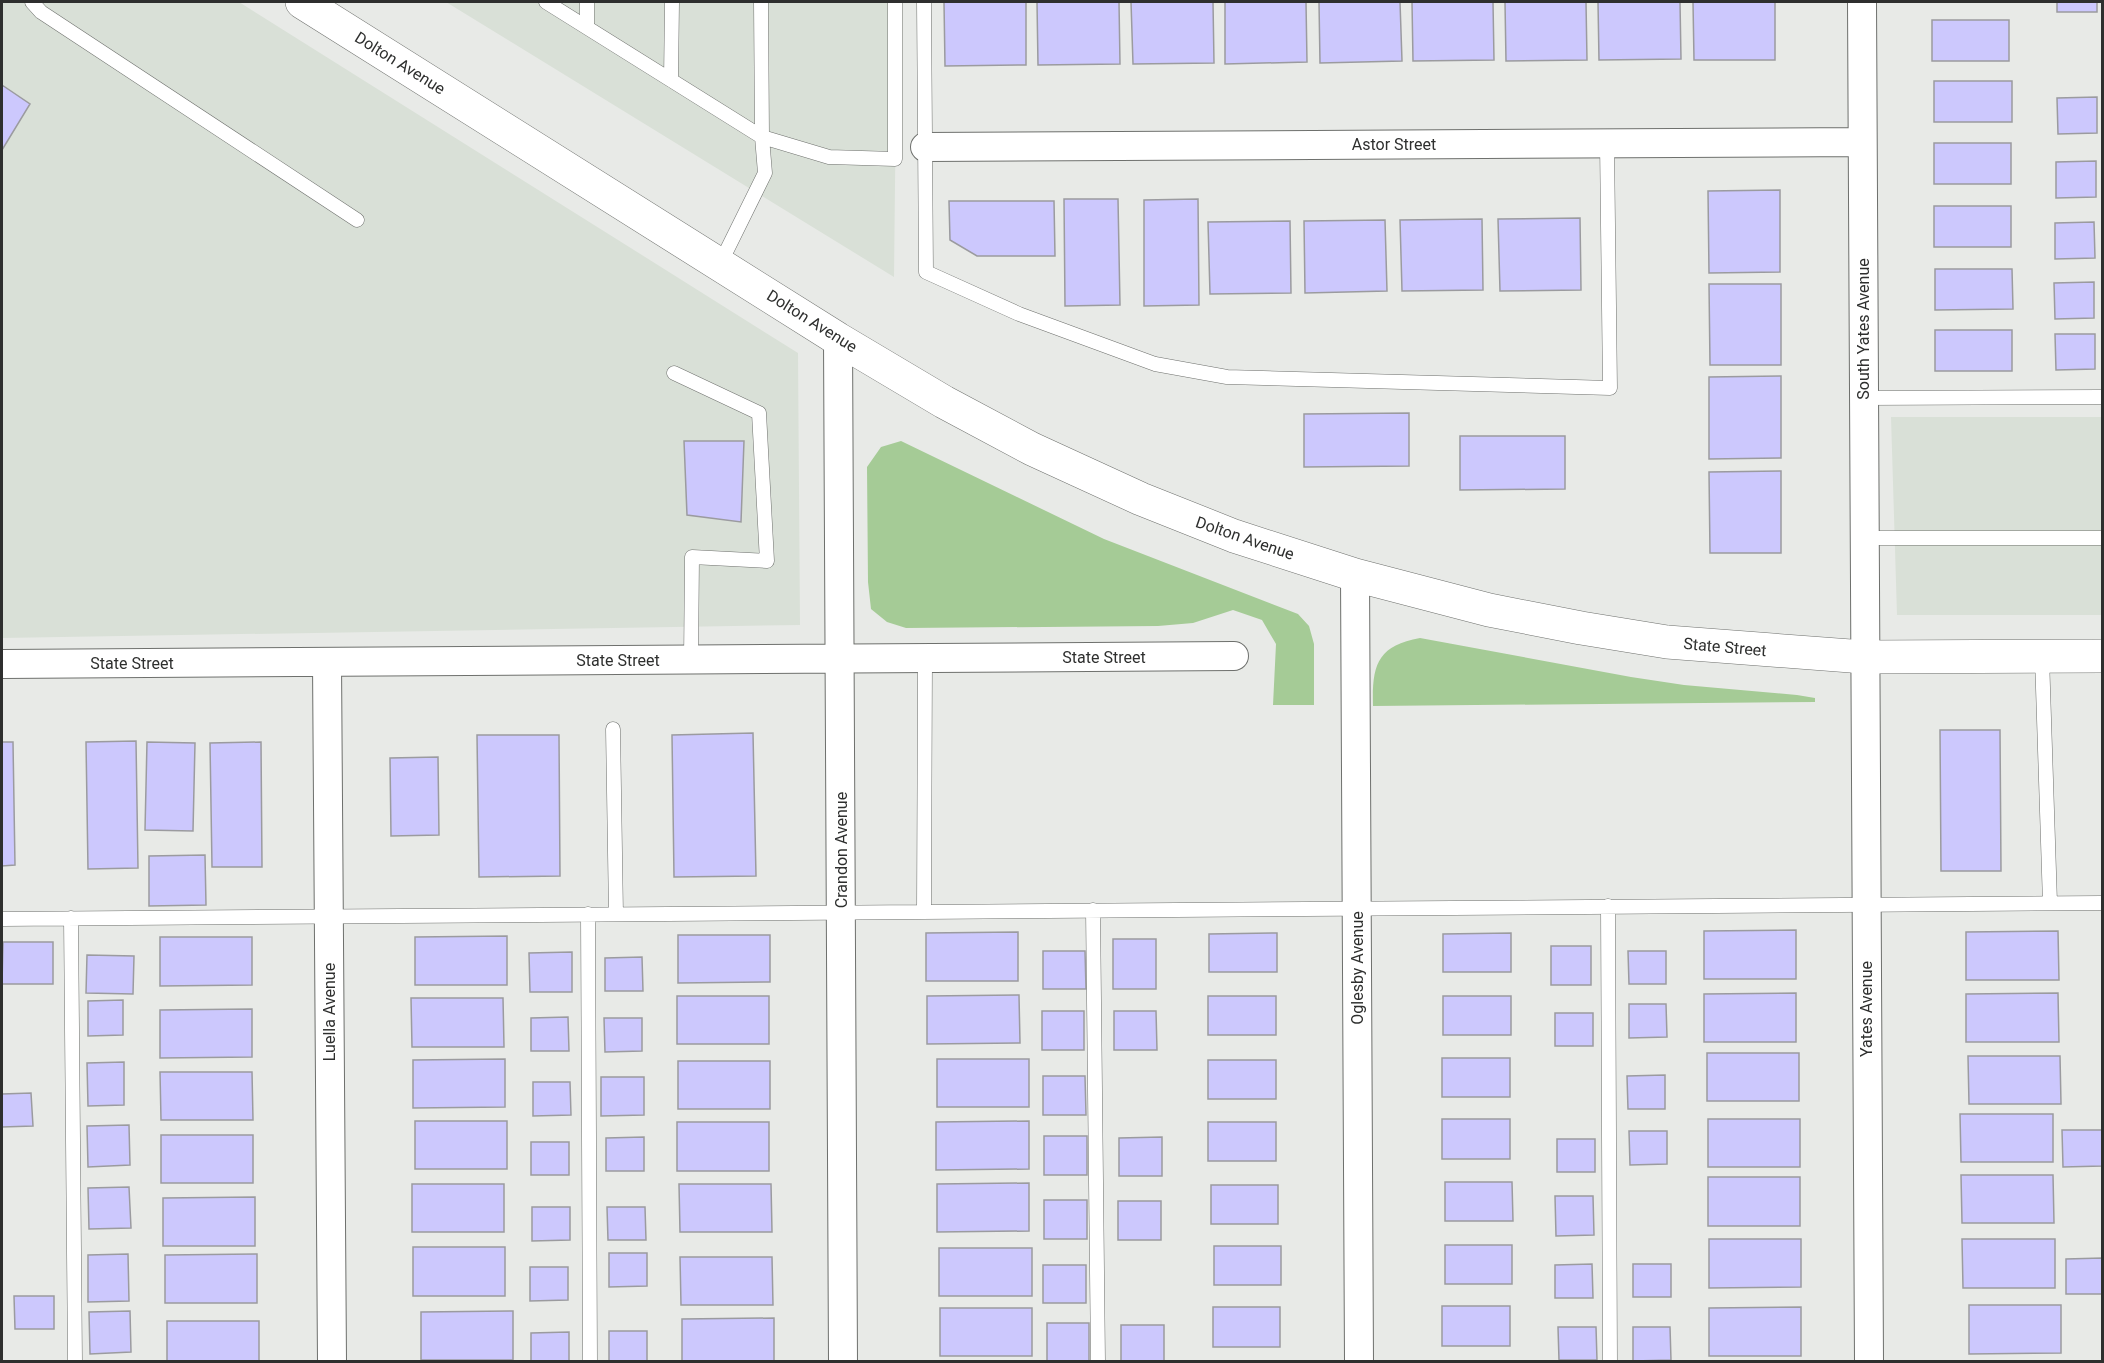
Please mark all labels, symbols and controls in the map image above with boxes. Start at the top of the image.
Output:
street label: Dolton Avenue [351,28,449,98]
street label: Astor Street [1352,135,1436,154]
street label: South Yates Avenue [1854,258,1873,400]
street label: Dolton Avenue [763,286,861,356]
street label: Dolton Avenue [1193,512,1297,564]
street label: State Street [1683,634,1767,660]
street label: State Street [1062,648,1146,667]
street label: State Street [576,651,660,670]
street label: State Street [90,654,174,673]
street label: Crandon Avenue [832,792,851,908]
street label: Oglesby Avenue [1348,911,1367,1025]
street label: Yates Avenue [1857,961,1876,1057]
street label: Luella Avenue [320,963,339,1061]

